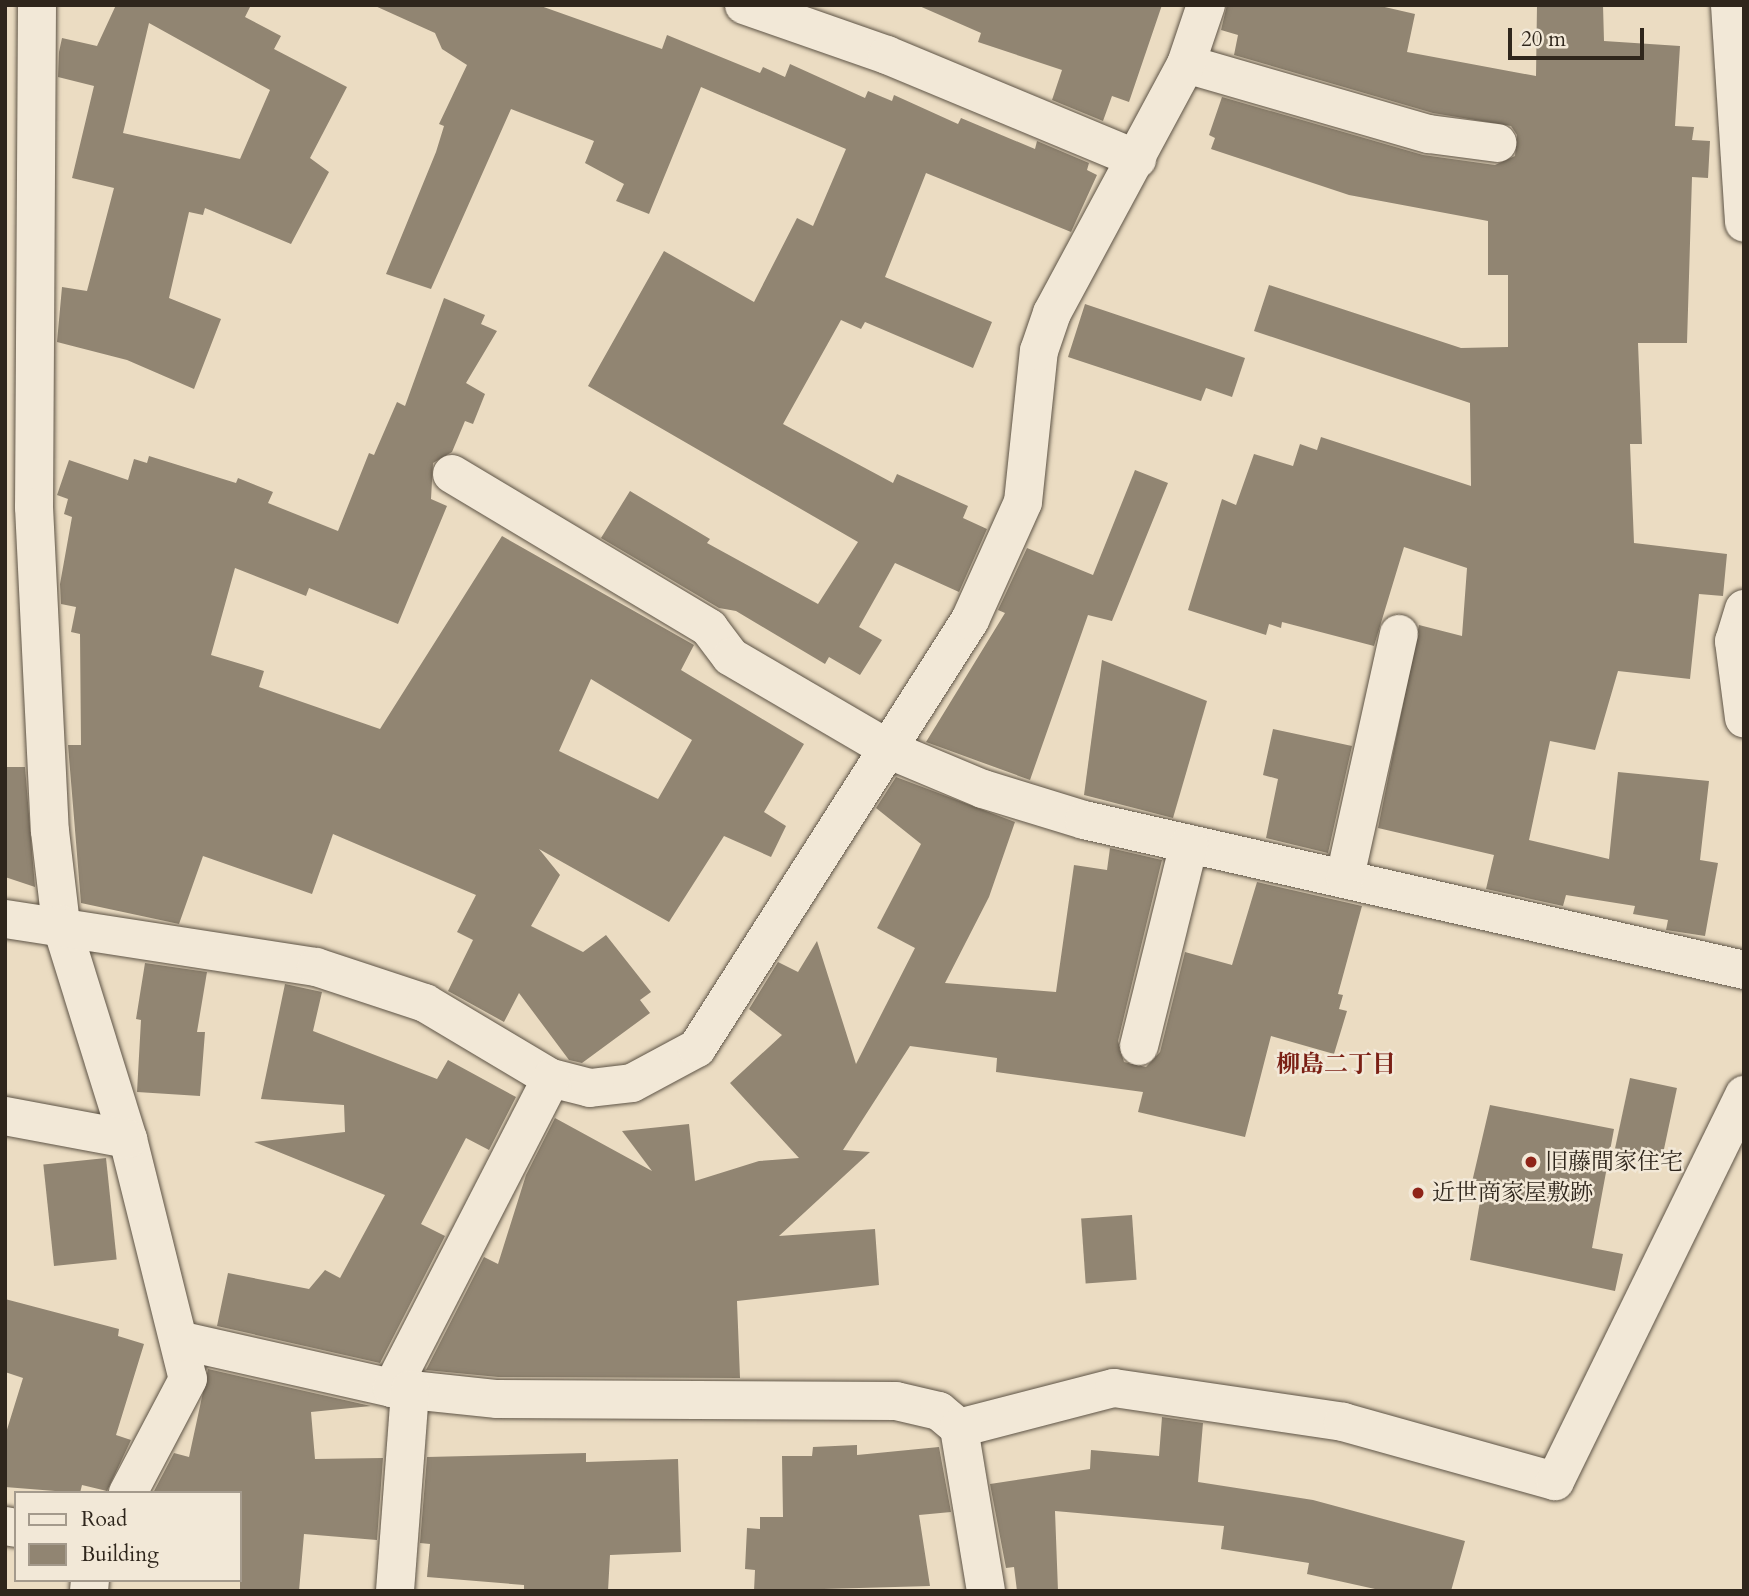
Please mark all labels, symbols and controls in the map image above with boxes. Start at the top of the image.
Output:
scale bar [1511,14,1648,58]
text: 20 m [1521,25,1566,54]
district label: 柳島二丁目 [1276,1051,1396,1079]
place label: 旧藤間家住宅 [1545,1148,1683,1176]
marker: 旧藤間家住宅 [1523,1154,1539,1170]
place label: 近世商家屋敷跡 [1432,1179,1593,1207]
marker: 近世商家屋敷跡 [1410,1185,1426,1201]
legend [14,1491,242,1582]
text: Road [81,1505,127,1534]
text: Building [81,1540,159,1569]

